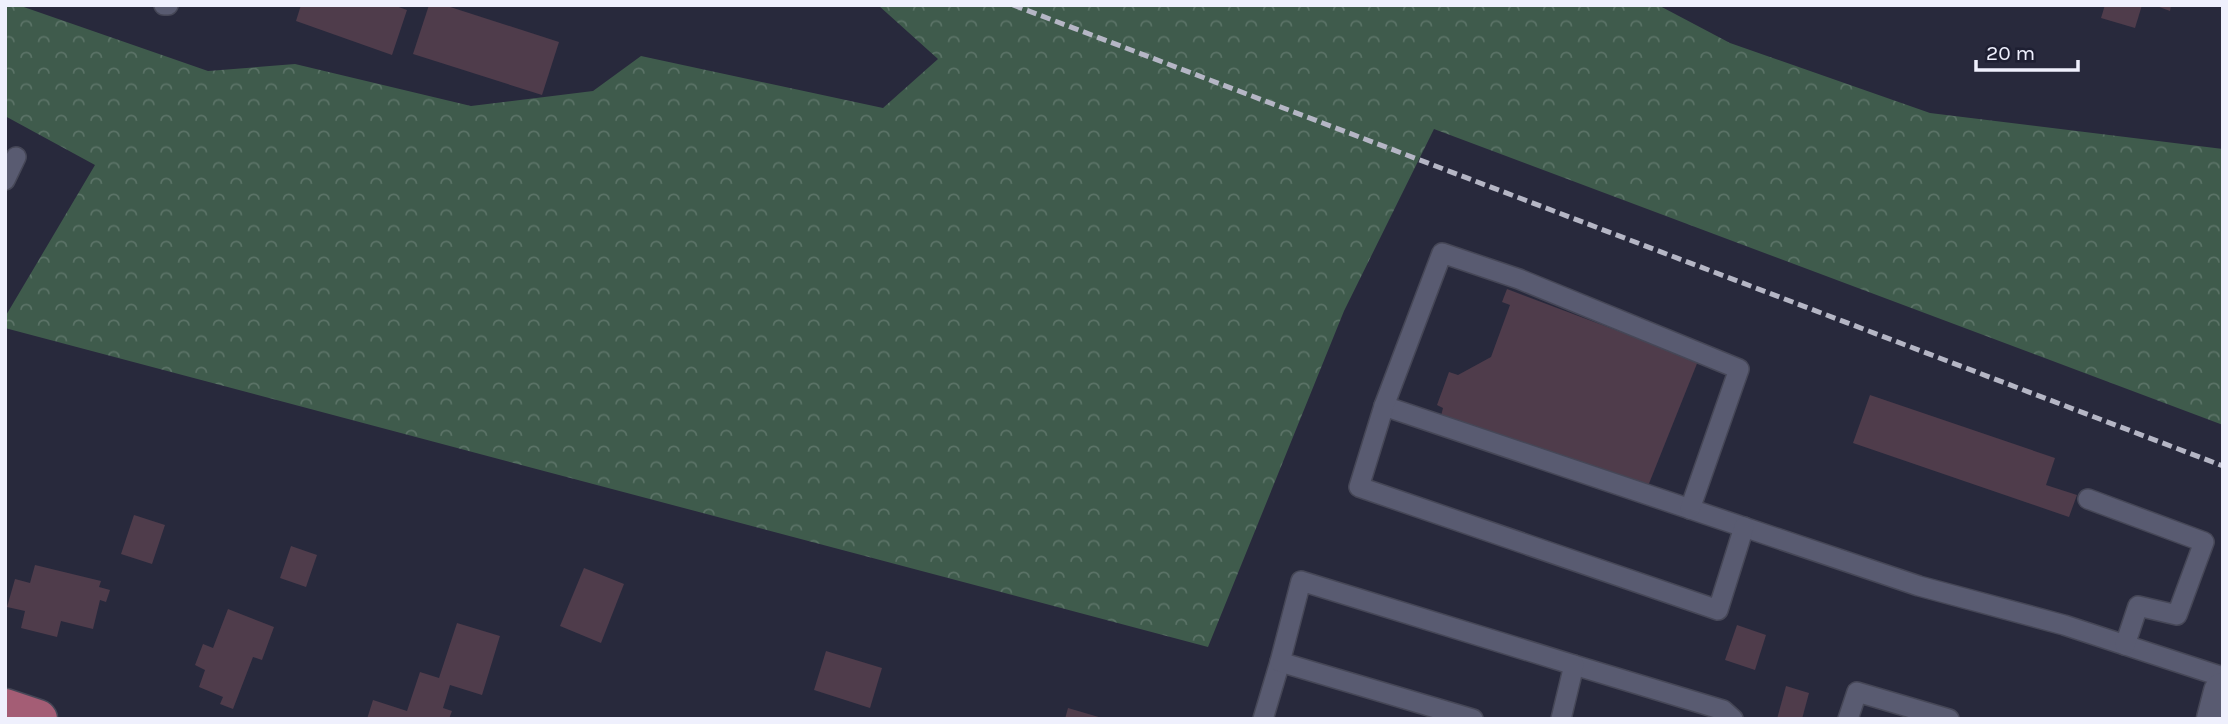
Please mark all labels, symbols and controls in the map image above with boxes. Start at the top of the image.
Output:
scale bar [1976,28,2078,72]
text: 20 m [1986,41,2035,65]

